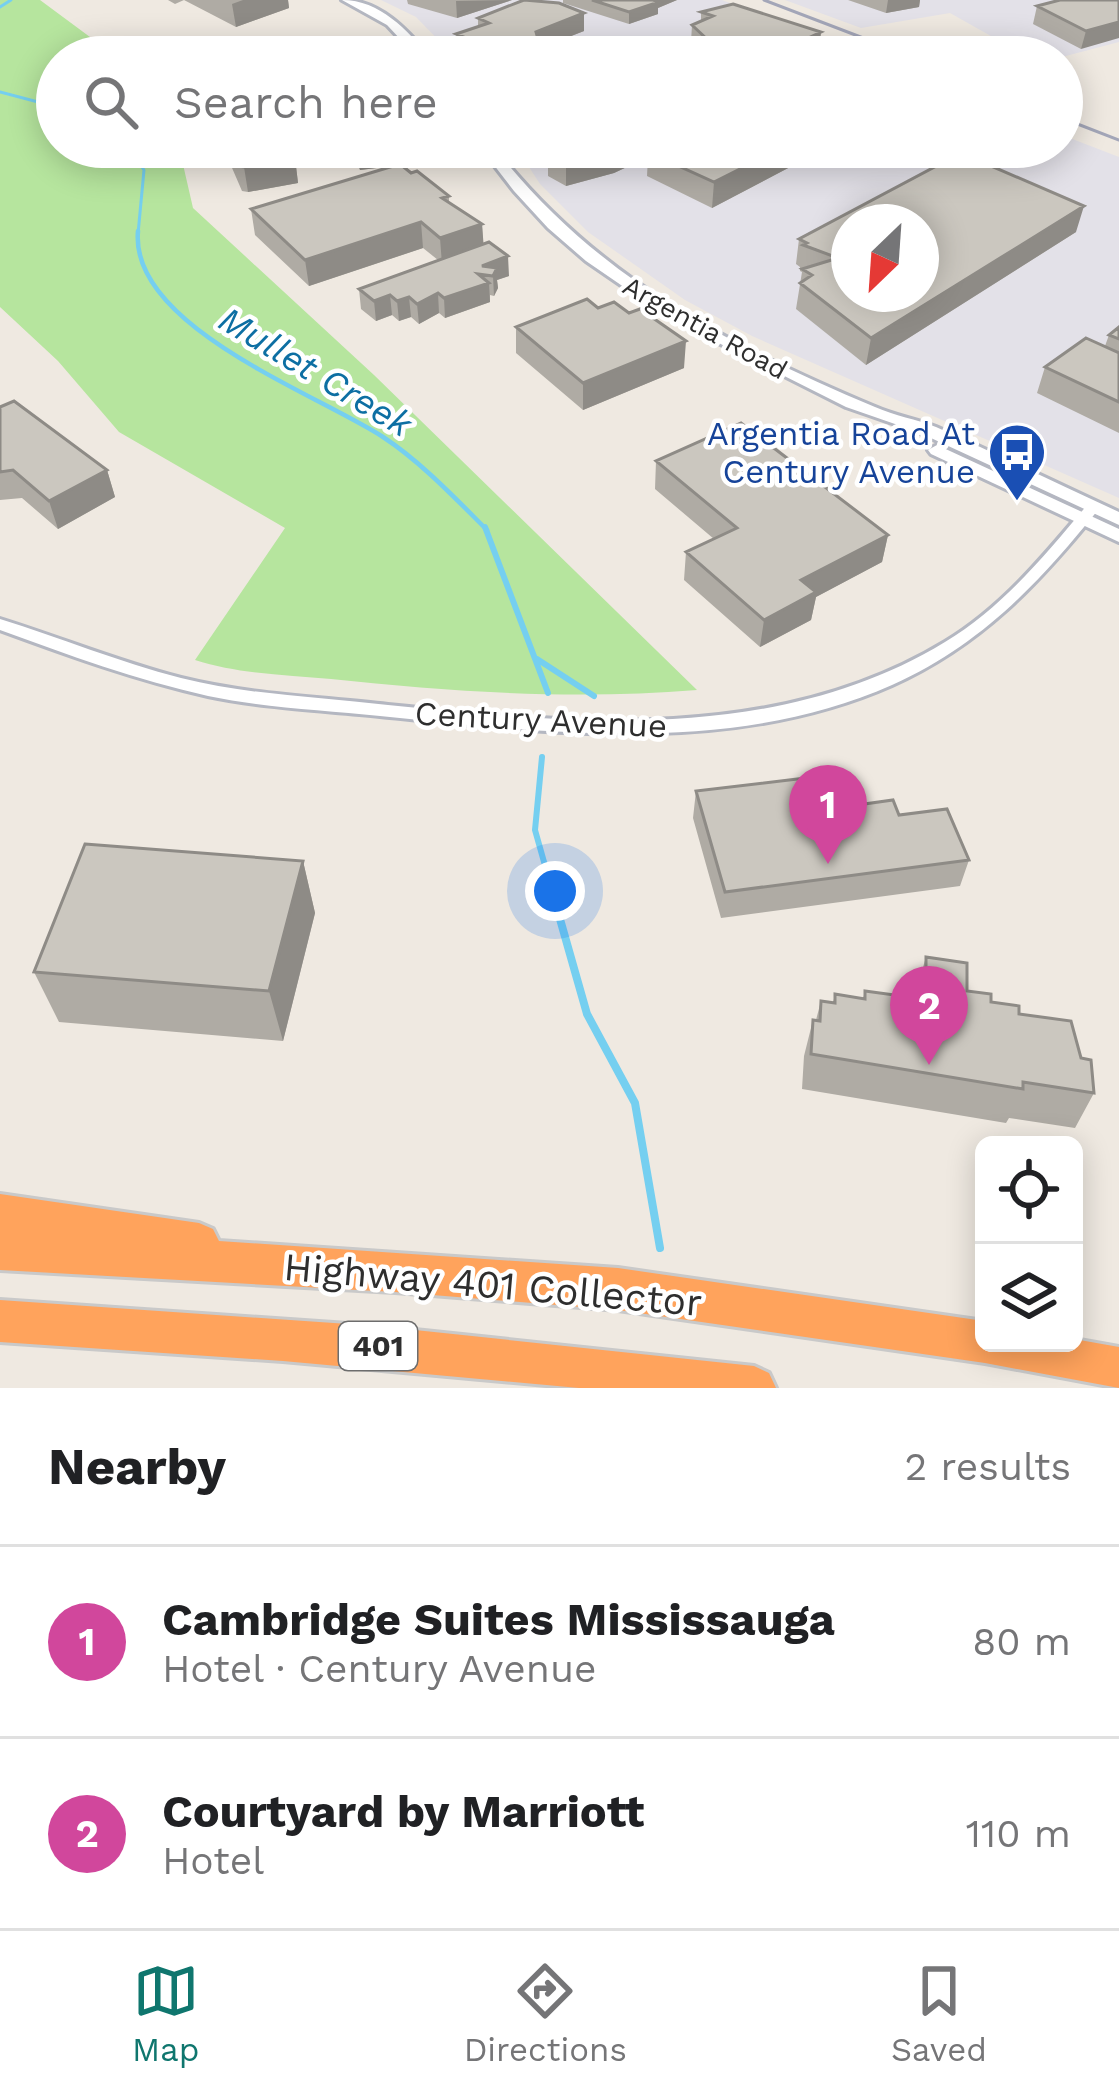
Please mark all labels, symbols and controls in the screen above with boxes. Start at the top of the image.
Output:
search box [36,36,1083,168]
icon: search [78,69,144,135]
text: Search here [174,76,438,129]
north arrow [831,204,939,312]
street label: Argentia Road [617,270,793,386]
water label: Mullet Creek [211,298,421,447]
place label: Argentia Road At Century Avenue [707,414,975,491]
bus stop icon: Argentia Road At Century Avenue [986,421,1048,503]
street label: Century Avenue [414,693,668,746]
pin: 1 [789,765,867,864]
your location [525,861,585,921]
pin: 2 [890,966,968,1065]
map controls [975,1136,1083,1352]
button: locate [975,1136,1083,1244]
street label: Highway 401 Collector [282,1244,704,1325]
button: layers [975,1244,1083,1352]
road number: 401 [339,1322,417,1370]
text: Nearby [48,1437,226,1496]
text: 2 results [905,1444,1071,1489]
text: Cambridge Suites Mississauga [162,1593,835,1646]
text: 1 [79,1619,95,1664]
text: 80 m [972,1619,1071,1664]
text: Hotel · Century Avenue [162,1646,596,1691]
text: Courtyard by Marriott [162,1785,644,1838]
text: 2 [75,1811,99,1856]
text: 110 m [966,1811,1071,1856]
text: Hotel [162,1838,264,1883]
tab: Map [132,1958,199,2069]
tab: Directions [464,1958,627,2069]
tab: Saved [891,1958,987,2069]

